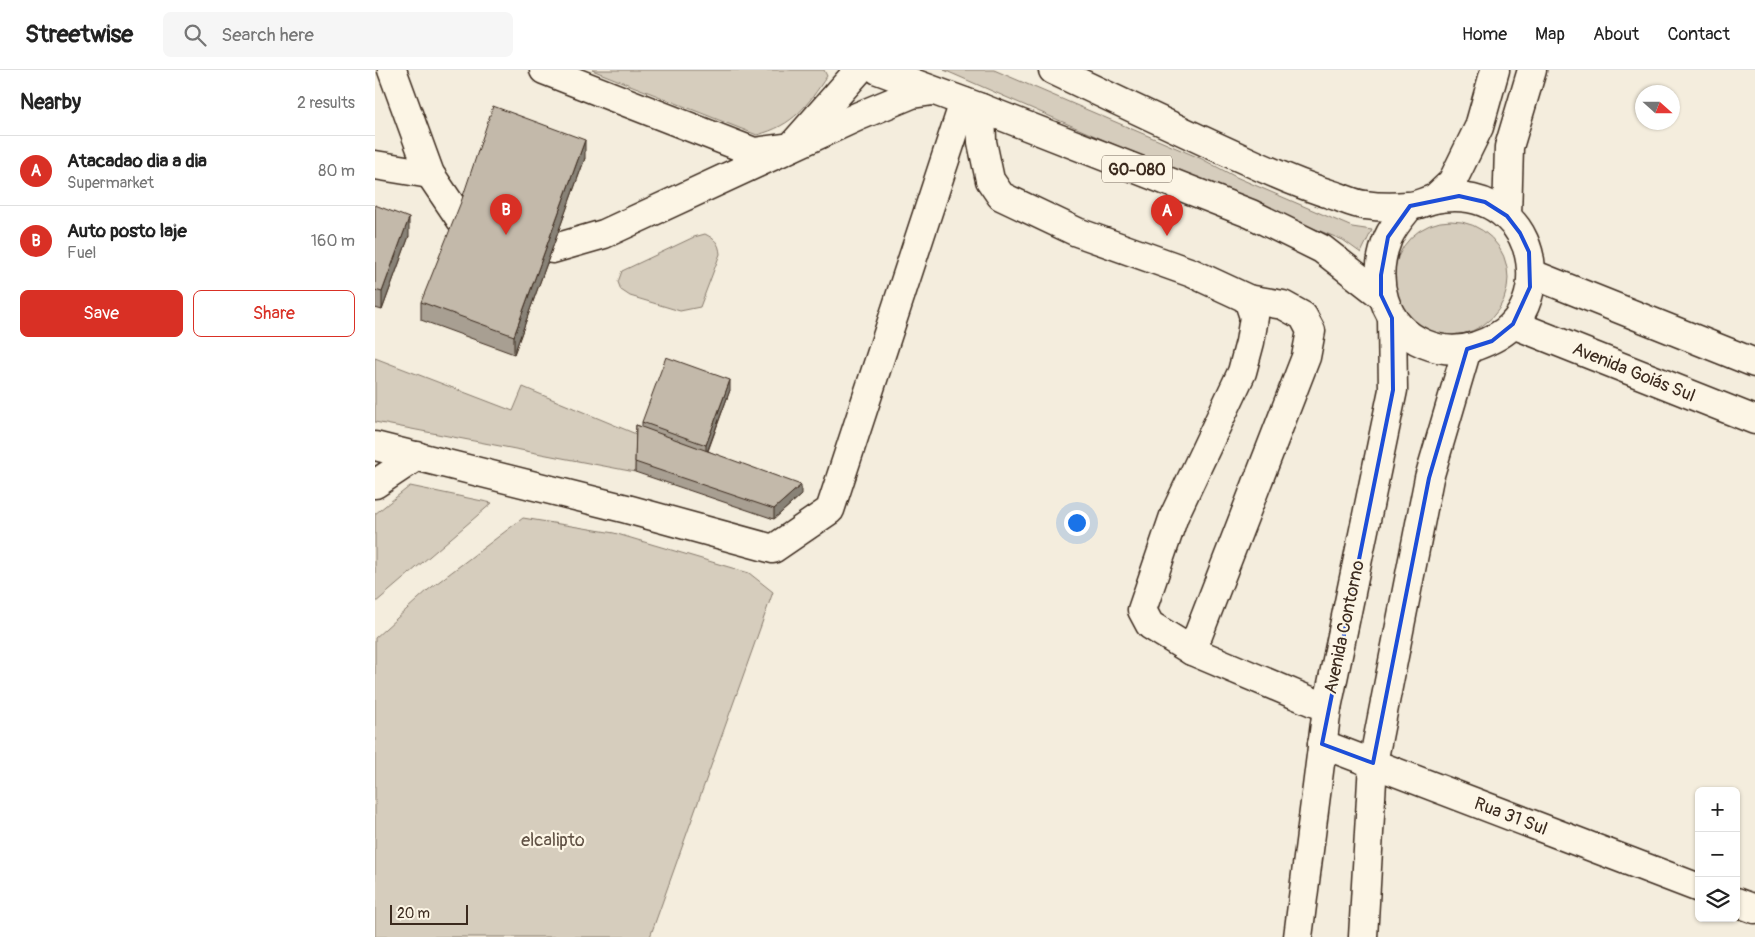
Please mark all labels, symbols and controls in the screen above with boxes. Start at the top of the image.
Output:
search box [163,12,513,57]
text: Streetwise [25,20,133,49]
icon: search [181,21,209,49]
text: Search here [221,23,314,47]
text: Home [1462,23,1507,46]
text: Map [1535,23,1565,46]
text: About [1593,23,1639,46]
text: Contact [1667,23,1730,46]
north arrow [1635,85,1680,130]
text: Nearby [20,89,81,116]
text: 2 results [297,93,355,113]
text: Atacadao dia a dia [67,149,207,173]
road number: GO-080 [1102,156,1172,182]
text: A [31,161,41,181]
text: 80 m [318,161,355,181]
text: Supermarket [67,173,154,193]
pin: B [490,194,522,235]
pin: A [1151,195,1183,236]
text: Auto posto laje [67,219,187,243]
text: B [31,231,41,251]
text: 160 m [311,231,355,251]
text: Fuel [67,243,96,263]
button: Save [20,290,183,337]
button: Share [193,290,355,337]
street label: Avenida Goiás Sul [1569,337,1699,408]
your location [1064,510,1090,536]
street label: Avenida Contorno [1319,558,1370,696]
map controls [1695,787,1740,922]
button: + [1695,787,1740,832]
street label: Rua 31 Sul [1471,792,1551,841]
park label: elcalipto [521,829,585,852]
button: − [1695,832,1740,877]
button: layers [1695,877,1740,922]
scale bar [390,902,467,925]
text: 20 m [397,905,430,922]

